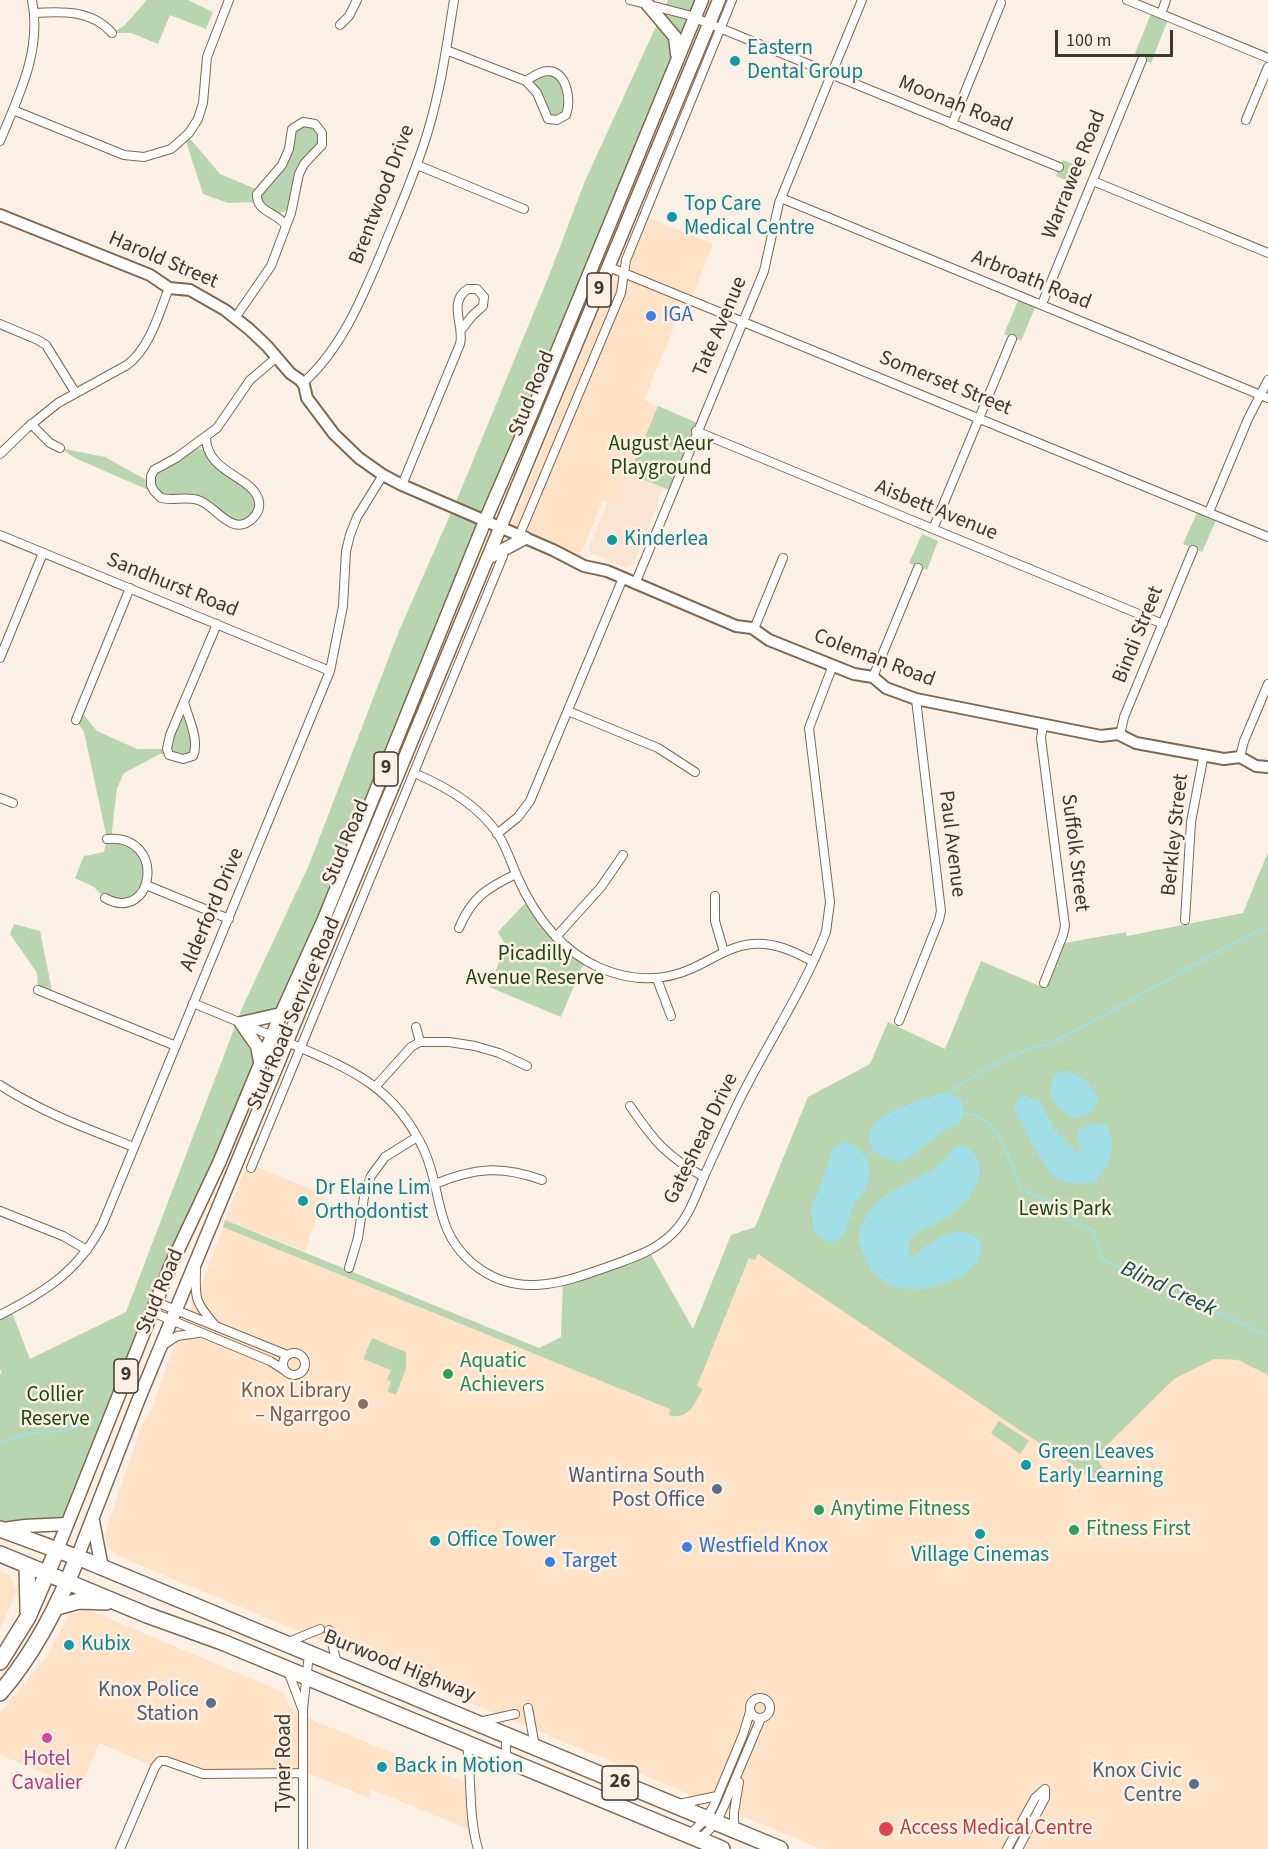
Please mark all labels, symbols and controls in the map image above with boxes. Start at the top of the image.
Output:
scale bar [1058,18,1176,56]
text: 100 m [1066,28,1111,53]
place label: Eastern Dental Group [747,36,863,86]
marker: Eastern Dental Group [728,54,742,68]
street label: Moonah Road [894,71,1016,139]
street label: Warrawee Road [1038,107,1112,243]
street label: Brentwood Drive [345,122,421,268]
place label: Top Care Medical Centre [684,192,814,242]
marker: Top Care Medical Centre [665,210,679,224]
street label: Harold Street [104,227,222,295]
street label: Arbroath Road [968,246,1094,316]
road number: 9 [587,273,611,307]
street label: Tate Avenue [689,273,753,381]
place label: IGA [663,303,693,329]
marker: IGA [644,309,658,323]
street label: Somerset Street [875,346,1015,422]
street label: Stud Road [504,347,562,441]
park label: August Aeur Playground [609,432,713,482]
street label: Aisbett Avenue [871,475,1001,547]
place label: Kinderlea [624,527,708,553]
marker: Kinderlea [605,533,619,547]
street label: Sandhurst Road [102,548,242,624]
street label: Bindi Street [1108,583,1170,687]
street label: Coleman Road [810,624,938,694]
road number: 9 [374,752,398,786]
street label: Berkley Street [1157,773,1195,897]
street label: Paul Avenue [932,789,970,899]
street label: Suffolk Street [1054,793,1094,913]
street label: Stud Road [318,797,376,889]
street label: Alderford Drive [176,844,250,976]
street label: Stud Road Service Road [243,914,347,1114]
park label: Picadilly Avenue Reserve [466,942,604,992]
street label: Gateshead Drive [659,1069,745,1209]
place label: Dr Elaine Lim Orthodontist [315,1176,430,1226]
marker: Dr Elaine Lim Orthodontist [296,1194,310,1208]
park label: Lewis Park [1018,1197,1112,1223]
street label: Stud Road [132,1246,190,1338]
water label: Blind Creek [1116,1257,1220,1323]
place label: Aquatic Achievers [460,1349,544,1399]
road number: 9 [114,1359,138,1393]
marker: Aquatic Achievers [441,1367,455,1381]
place label: Knox Library – Ngarrgoo [241,1379,351,1429]
park label: Collier Reserve [20,1383,90,1433]
marker: Knox Library – Ngarrgoo [356,1397,370,1411]
place label: Green Leaves Early Learning [1038,1440,1163,1490]
marker: Green Leaves Early Learning [1019,1458,1033,1472]
place label: Wantirna South Post Office [568,1464,705,1514]
marker: Wantirna South Post Office [710,1482,724,1496]
place label: Anytime Fitness [831,1497,970,1523]
marker: Anytime Fitness [812,1503,826,1517]
place label: Fitness First [1086,1517,1191,1543]
marker: Fitness First [1067,1523,1081,1537]
marker: Village Cinemas [973,1527,987,1541]
place label: Office Tower [447,1528,556,1554]
marker: Office Tower [428,1534,442,1548]
place label: Westfield Knox [699,1534,828,1560]
marker: Westfield Knox [680,1540,694,1554]
place label: Village Cinemas [911,1543,1049,1569]
place label: Target [562,1549,617,1575]
marker: Target [543,1555,557,1569]
street label: Burwood Highway [320,1625,478,1709]
place label: Kubix [81,1632,130,1658]
marker: Kubix [62,1638,76,1652]
place label: Knox Police Station [98,1678,199,1728]
marker: Knox Police Station [204,1696,218,1710]
street label: Tyner Road [272,1714,298,1812]
marker: Hotel Cavalier [40,1731,54,1745]
place label: Hotel Cavalier [12,1747,82,1797]
place label: Back in Motion [394,1754,523,1780]
place label: Knox Civic Centre [1092,1759,1182,1809]
marker: Back in Motion [375,1760,389,1774]
road number: 26 [602,1766,638,1800]
marker: Knox Civic Centre [1187,1777,1201,1791]
place label: Access Medical Centre [900,1816,1092,1842]
marker: Access Medical Centre [877,1820,895,1838]

